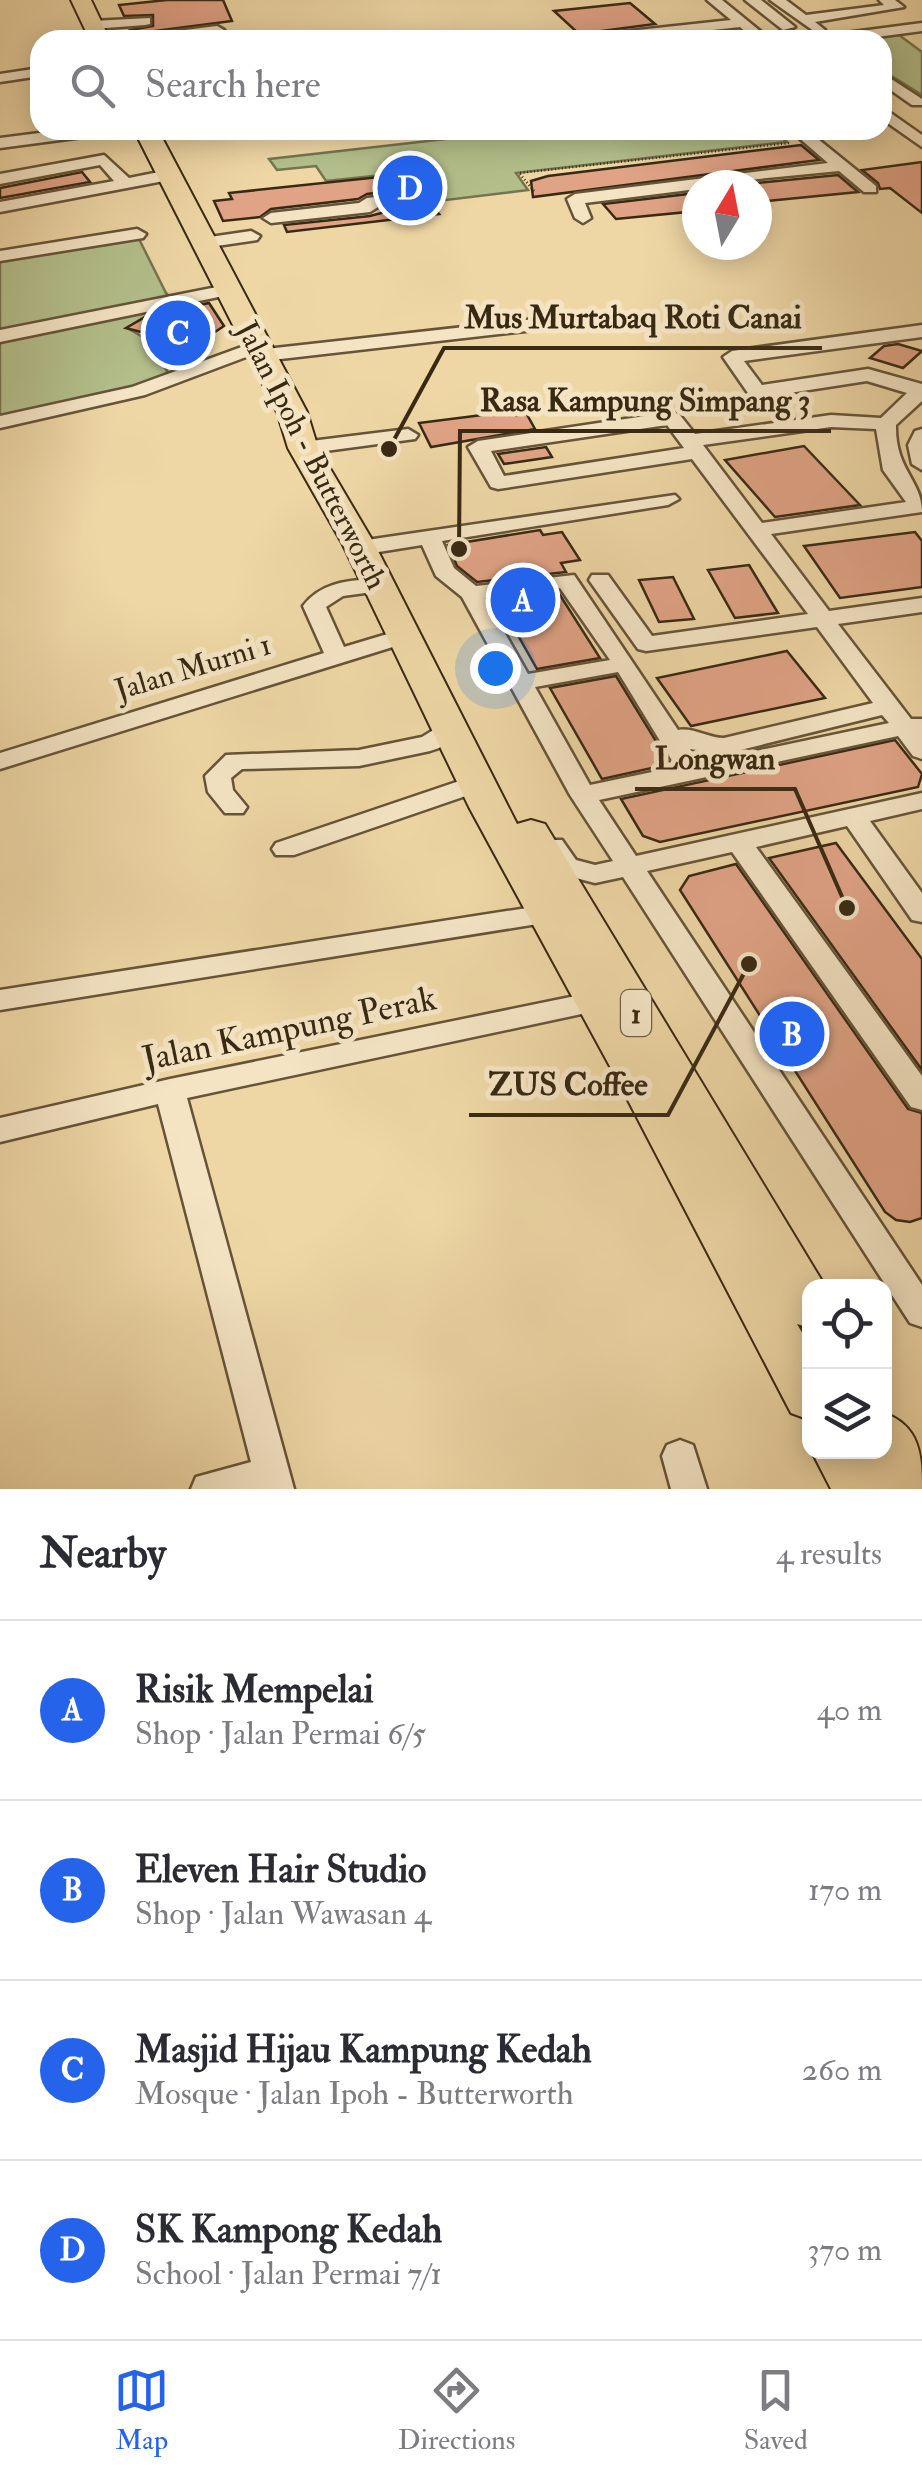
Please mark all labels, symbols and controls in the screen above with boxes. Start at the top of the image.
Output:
search box [30,30,892,140]
icon: search [65,58,120,113]
text: Search here [145,61,321,109]
pin: D [378,150,442,226]
north arrow [682,170,772,260]
callout: Mus Murtabaq Roti Canai [444,286,822,348]
pin: C [146,296,210,370]
text: Mus Murtabaq Roti Canai [463,298,802,338]
street label: Jalan Ipoh - Butterworth [227,314,395,596]
callout: Rasa Kampung Simpang 3 [460,369,831,431]
text: Rasa Kampung Simpang 3 [480,381,810,421]
pin: A [490,562,556,638]
street label: Jalan Murni 1 [110,626,276,709]
your location [470,643,521,694]
callout: Longwan [635,727,795,789]
text: Longwan [655,739,776,779]
street label: Jalan Kampung Perak [137,976,440,1082]
road number: 1 [621,990,651,1036]
pin: B [760,996,824,1072]
callout: ZUS Coffee [469,1053,668,1115]
text: ZUS Coffee [488,1065,648,1105]
map controls [802,1279,892,1459]
button: locate [802,1279,892,1369]
button: layers [802,1369,892,1459]
text: Nearby [40,1528,166,1580]
text: 4 results [776,1534,882,1574]
text: Risik Mempelai [135,1666,374,1714]
text: A [62,1690,83,1730]
text: 40 m [817,1690,882,1730]
text: Shop · Jalan Permai 6/5 [135,1714,426,1754]
text: Eleven Hair Studio [135,1846,426,1894]
text: B [62,1870,83,1910]
text: 170 m [808,1870,882,1910]
text: Shop · Jalan Wawasan 4 [135,1894,431,1934]
text: Masjid Hijau Kampung Kedah [135,2026,592,2074]
text: C [61,2050,84,2090]
text: 260 m [802,2050,882,2090]
text: Mosque · Jalan Ipoh - Butterworth [135,2074,574,2114]
text: SK Kampong Kedah [135,2206,442,2254]
text: D [59,2230,86,2270]
text: 370 m [807,2230,882,2270]
text: School · Jalan Permai 7/1 [135,2254,442,2294]
tab: Map [114,2363,169,2458]
tab: Directions [398,2363,515,2458]
tab: Saved [744,2363,808,2458]

